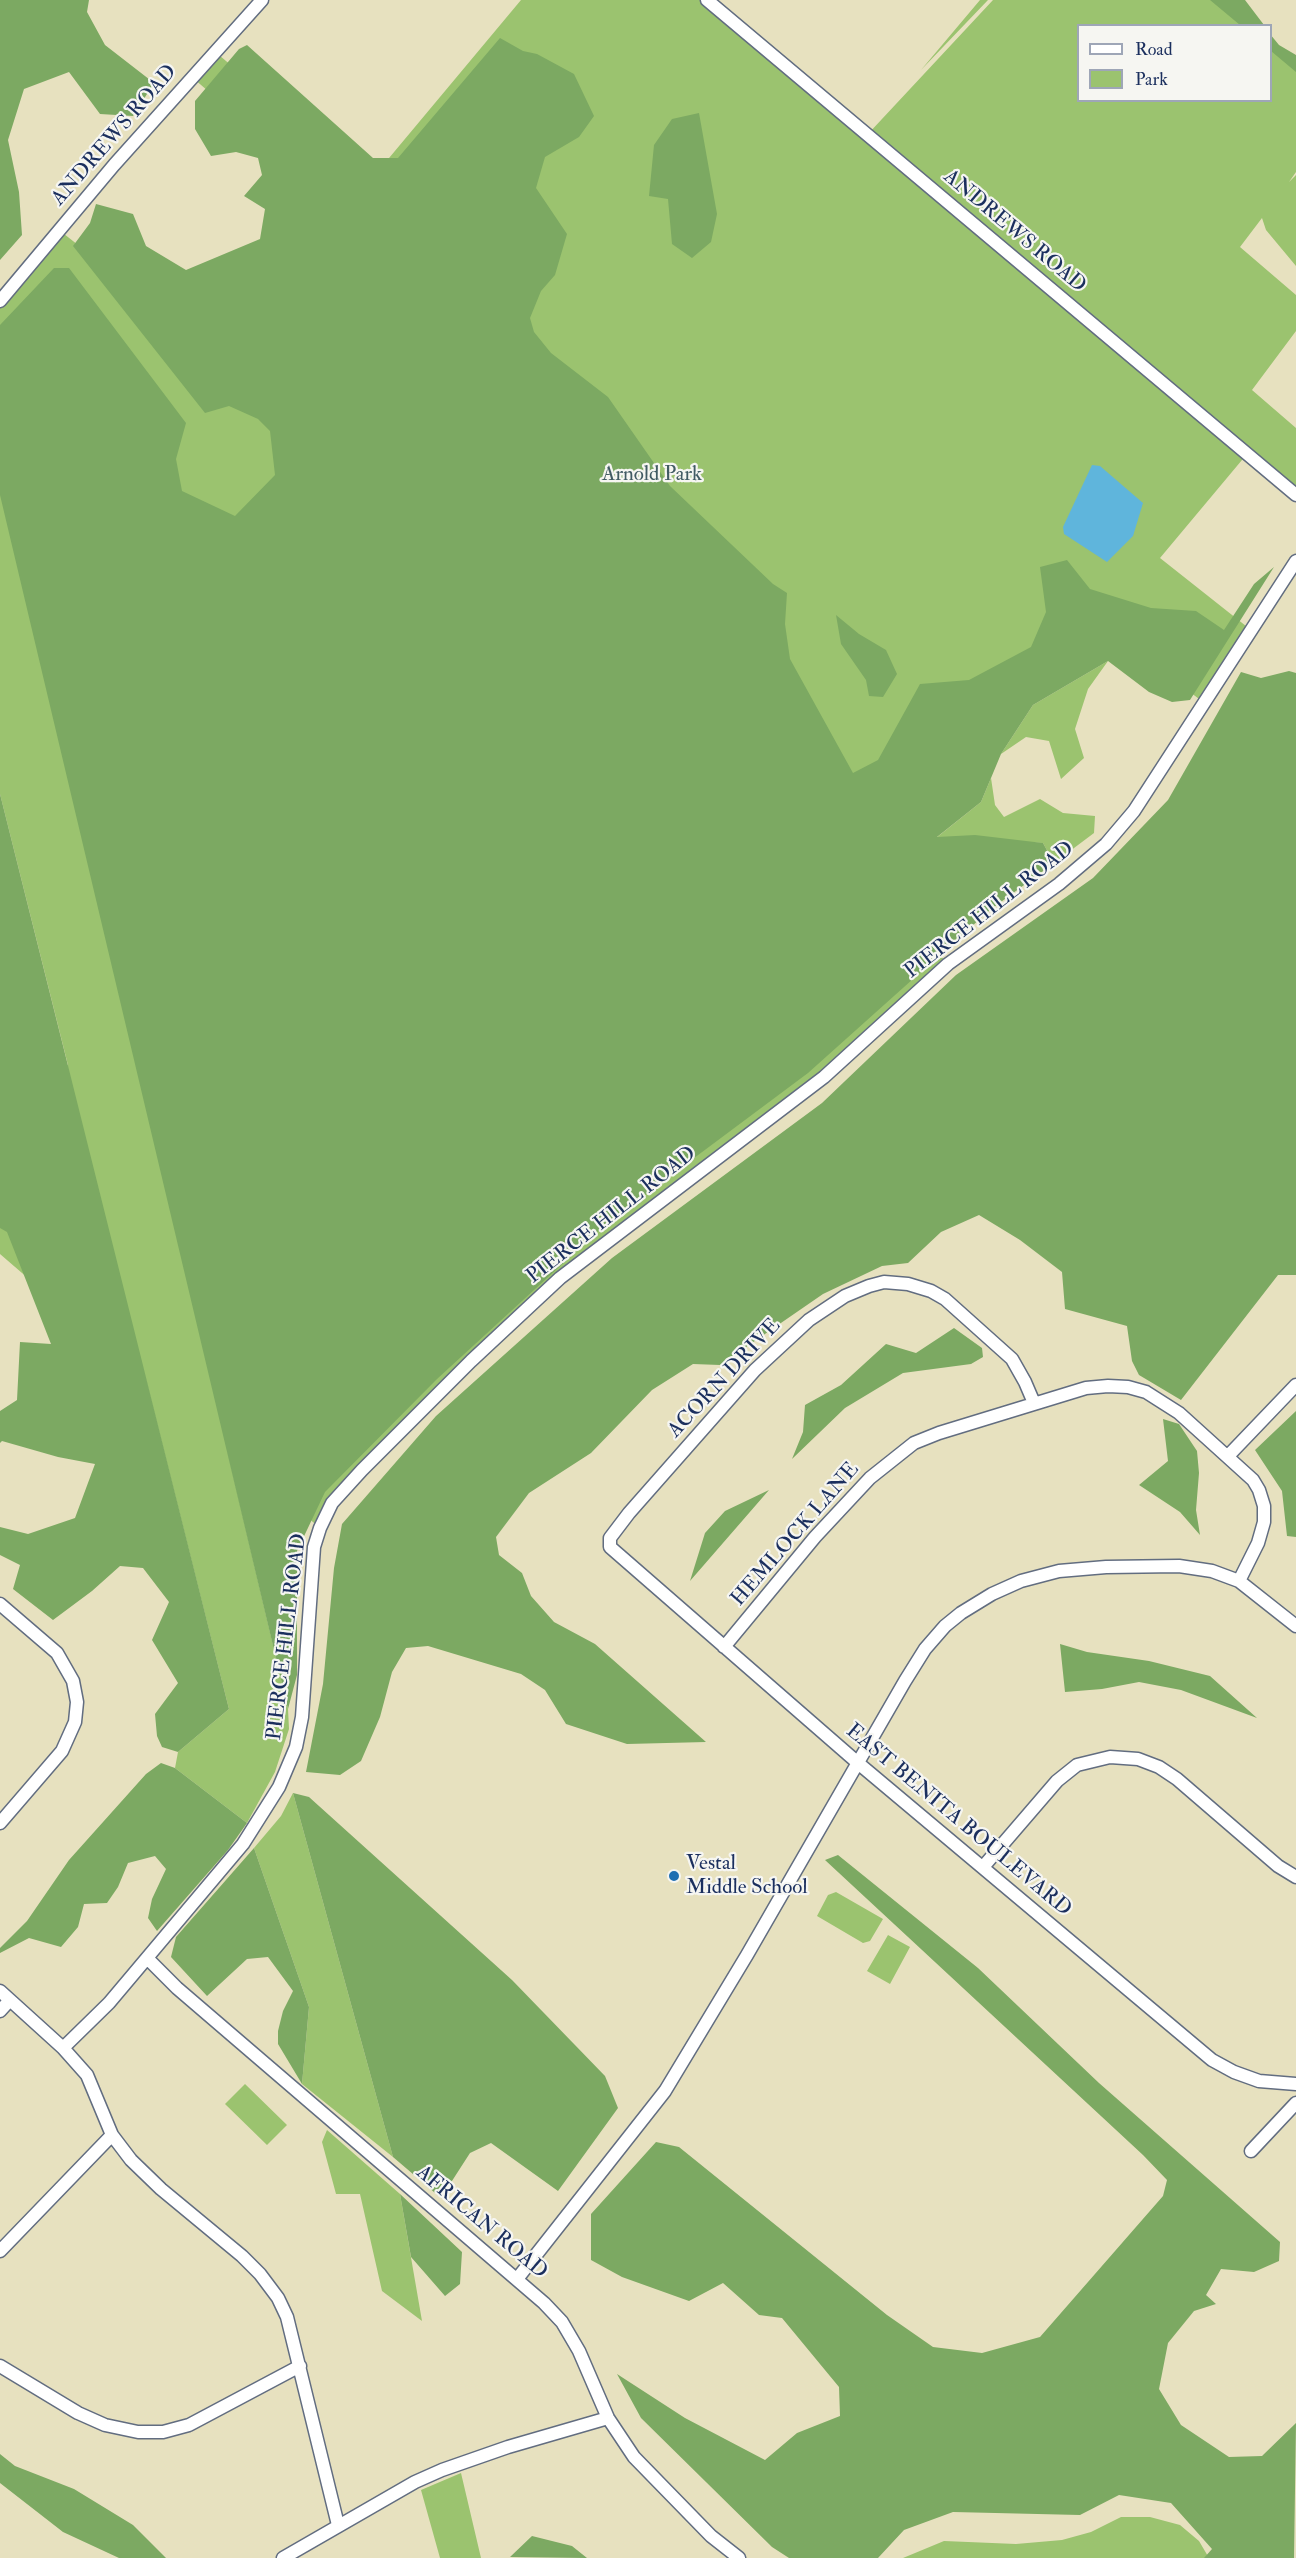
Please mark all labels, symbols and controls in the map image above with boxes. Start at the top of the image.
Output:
legend [1077,24,1272,102]
text: Road [1135,38,1173,61]
street label: ANDREWS ROAD [47,60,183,212]
text: Park [1135,68,1168,91]
street label: ANDREWS ROAD [938,165,1090,299]
park label: Arnold Park [602,462,702,488]
street label: PIERCE HILL ROAD [900,837,1080,985]
street label: PIERCE HILL ROAD [522,1142,702,1290]
street label: ACORN DRIVE [663,1314,787,1444]
street label: HEMLOCK LANE [727,1458,865,1612]
street label: PIERCE HILL ROAD [263,1532,313,1742]
street label: EAST BENITA BOULEVARD [840,1719,1076,1923]
place label: Vestal Middle School [686,1851,808,1901]
marker: Vestal Middle School [667,1869,681,1883]
street label: AFRICAN ROAD [410,2161,552,2285]

